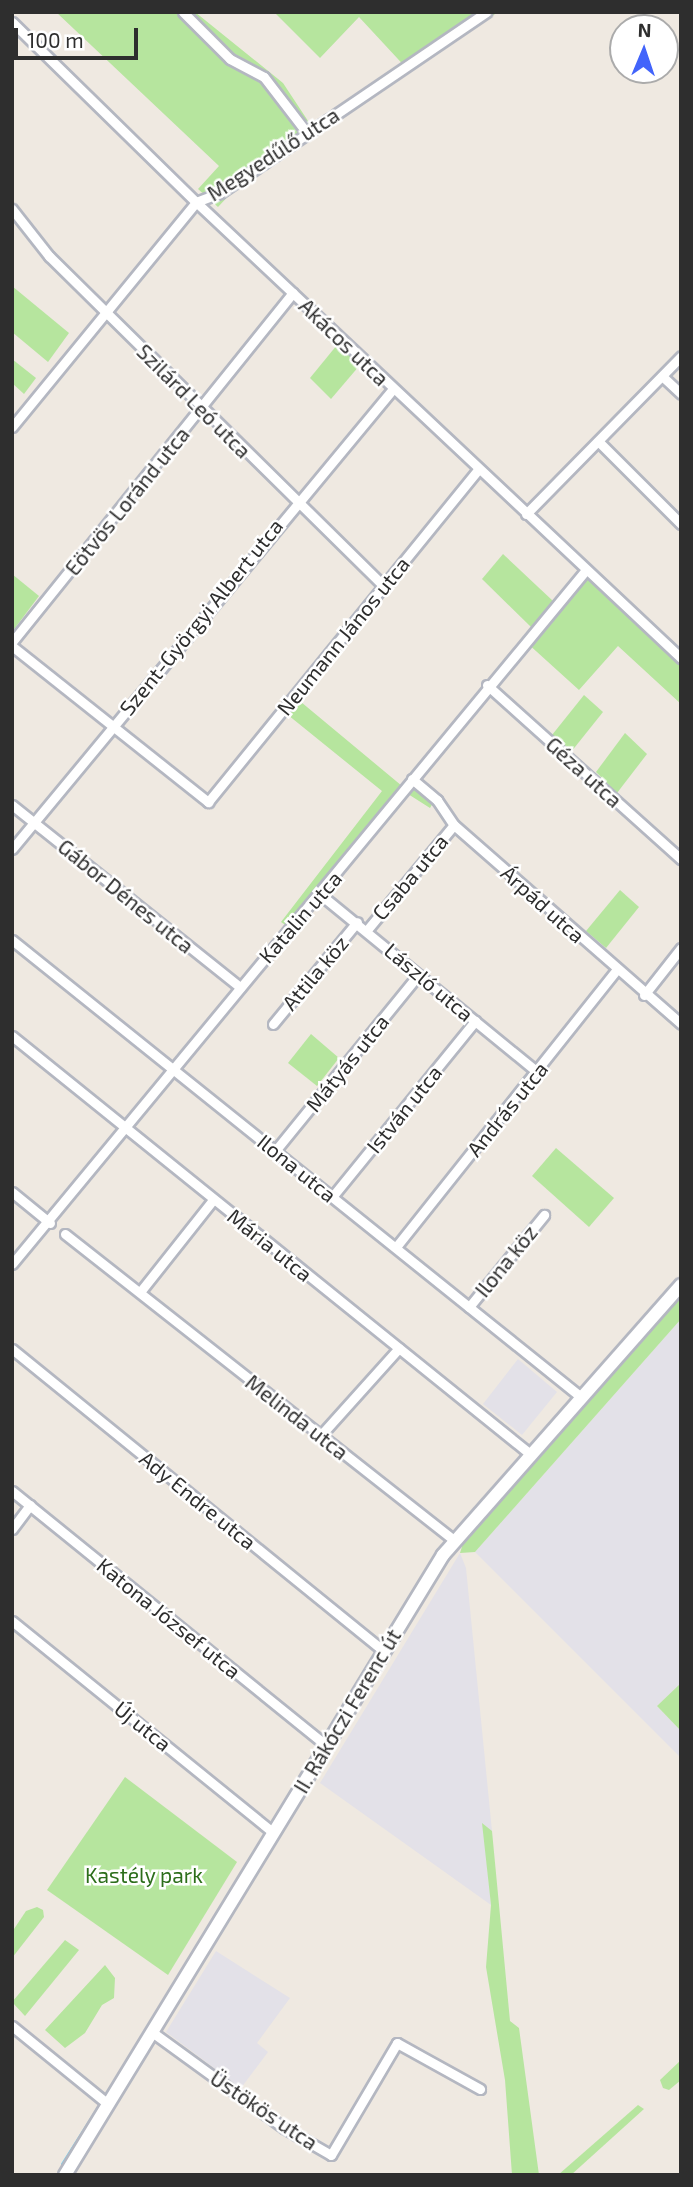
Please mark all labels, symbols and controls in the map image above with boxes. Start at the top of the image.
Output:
scale bar [18,14,142,58]
north arrow [609,14,679,84]
text: N [637,18,652,41]
text: 100 m [27,27,84,52]
street label: Megyedűlő utca [202,102,344,206]
street label: Akácos utca [294,293,394,391]
street label: Szilárd Leó utca [132,339,256,463]
street label: Eötvös Loránd utca [60,422,194,580]
street label: Szent-Györgyi Albert utca [114,514,288,720]
street label: Neumann János utca [271,552,415,720]
street label: Géza utca [541,731,627,813]
street label: Csaba utca [367,829,453,925]
street label: Gábor Dénes utca [53,833,199,959]
street label: Árpád utca [496,860,590,948]
street label: Katalin utca [253,866,347,968]
street label: Attila köz [277,931,353,1015]
street label: László utca [379,938,479,1026]
street label: Mátyás utca [300,1009,394,1117]
street label: András utca [461,1057,553,1161]
street label: István utca [361,1060,447,1158]
street label: Ilona utca [253,1129,341,1207]
street label: Mária utca [223,1203,317,1287]
street label: Ilona köz [469,1220,543,1302]
street label: Melinda utca [241,1369,353,1465]
street label: Ady Endre utca [135,1445,261,1555]
street label: Katona József utca [92,1552,246,1684]
street label: II. Rákóczi Ferenc út [288,1624,406,1798]
street label: Új utca [110,1696,176,1756]
park label: Kastély park [85,1862,203,1888]
street label: Üstökös utca [206,2065,322,2155]

